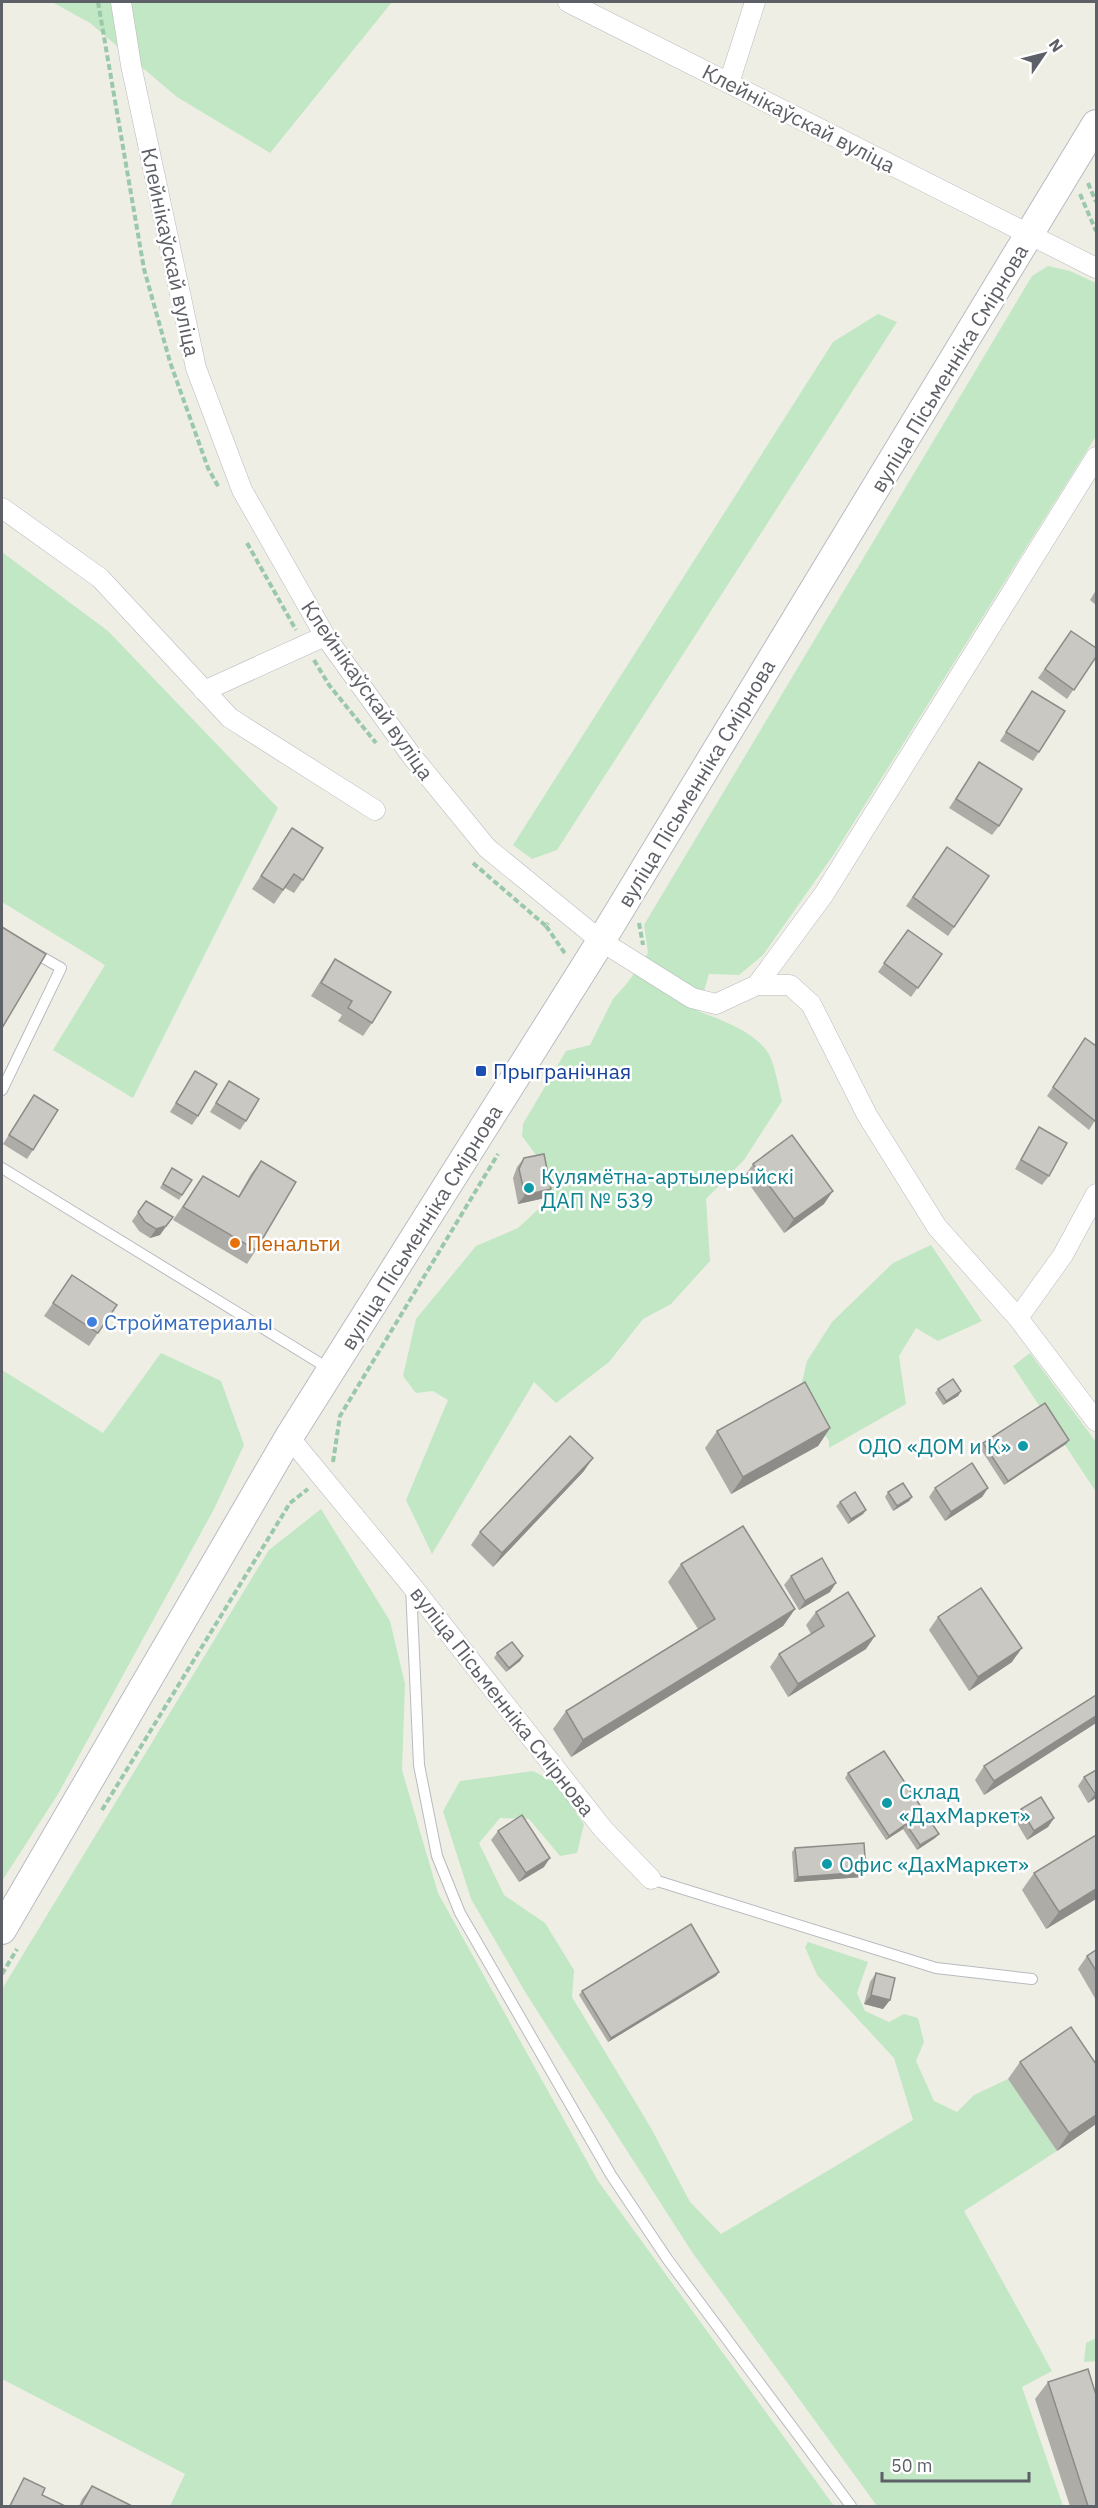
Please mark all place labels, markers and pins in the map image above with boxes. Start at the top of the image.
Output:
place label: Прыгранічная [493,1057,631,1085]
marker: Прыгранічная [474,1064,488,1078]
place label: Кулямётна-артылерыйскі ДАП № 539 [541,1162,794,1214]
marker: Кулямётна-артылерыйскі ДАП № 539 [522,1181,536,1195]
place label: Пенальти [247,1229,341,1257]
marker: Пенальти [228,1236,242,1250]
place label: Стройматериалы [104,1308,273,1336]
marker: Стройматериалы [85,1315,99,1329]
place label: ОДО «ДОМ и К» [858,1432,1011,1460]
marker: ОДО «ДОМ и К» [1016,1439,1030,1453]
place label: Склад «ДахМаркет» [899,1777,1031,1829]
marker: Склад «ДахМаркет» [880,1796,894,1810]
place label: Офис «ДахМаркет» [839,1850,1029,1878]
marker: Офис «ДахМаркет» [820,1857,834,1871]

